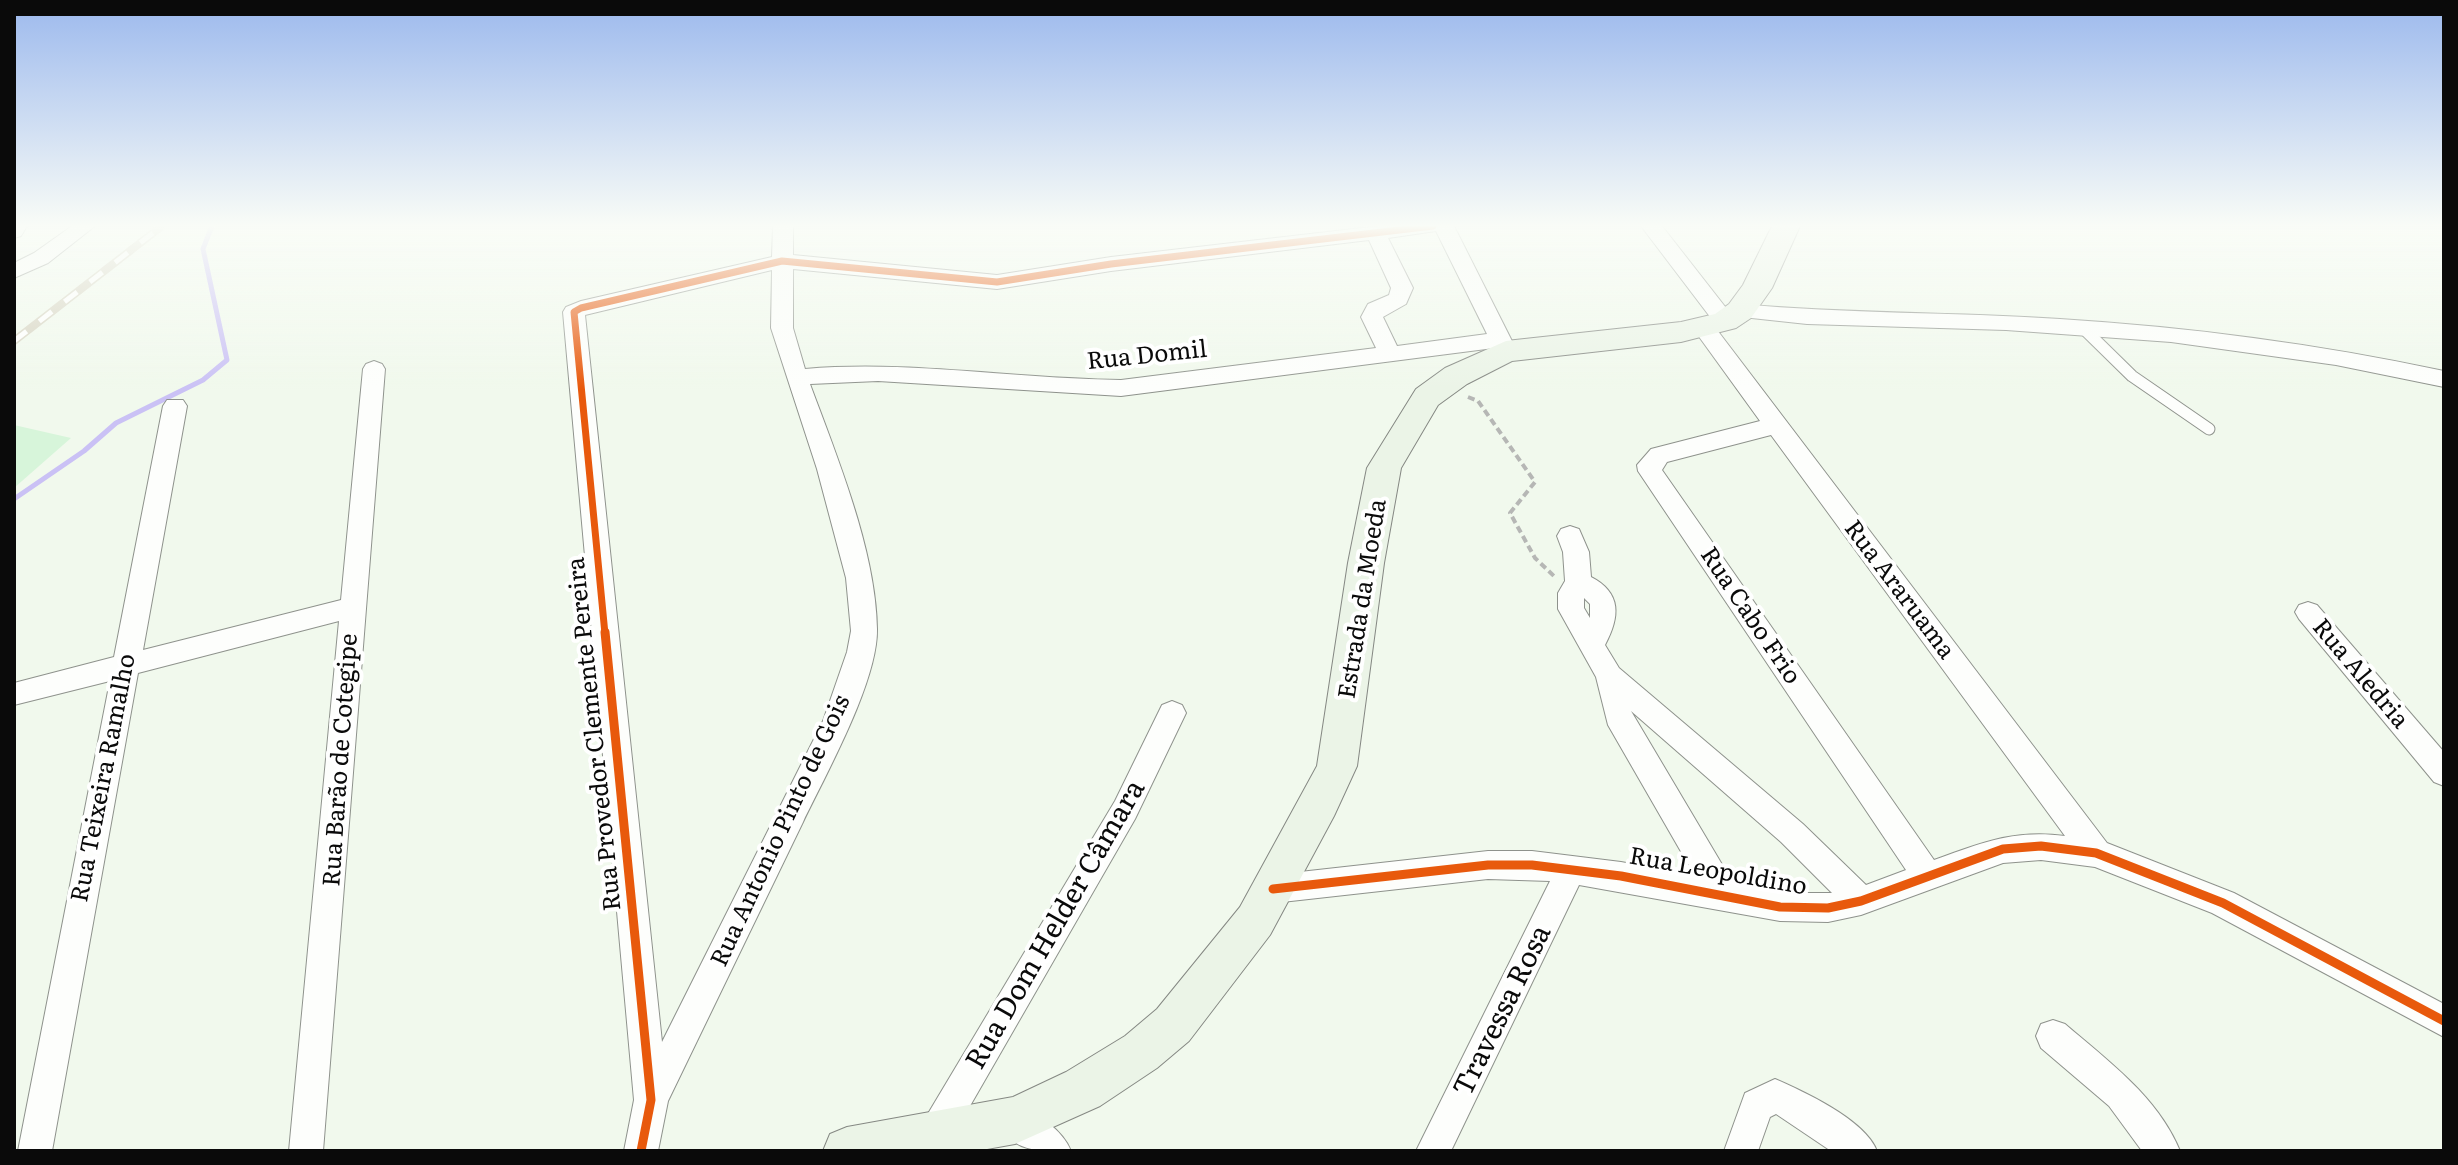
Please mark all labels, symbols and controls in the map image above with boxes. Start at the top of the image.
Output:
street label: Rua Domil [1085,335,1209,377]
street label: Estrada da Moeda [1333,497,1393,701]
street label: Rua Araruama [1838,515,1960,665]
street label: Rua Cabo Frio [1694,542,1806,690]
street label: Rua Provedor Clemente Pereira [562,556,628,912]
street label: Rua Aledria [2306,613,2414,735]
street label: Rua Barão de Cotegipe [318,632,364,888]
street label: Rua Teixeira Ramalho [66,651,142,905]
street label: Rua Antonio Pinto de Gois [705,691,857,971]
street label: Rua Dom Helder Câmara [959,774,1153,1076]
street label: Rua Leopoldino [1627,842,1809,902]
street label: Travessa Rosa [1447,920,1559,1102]

